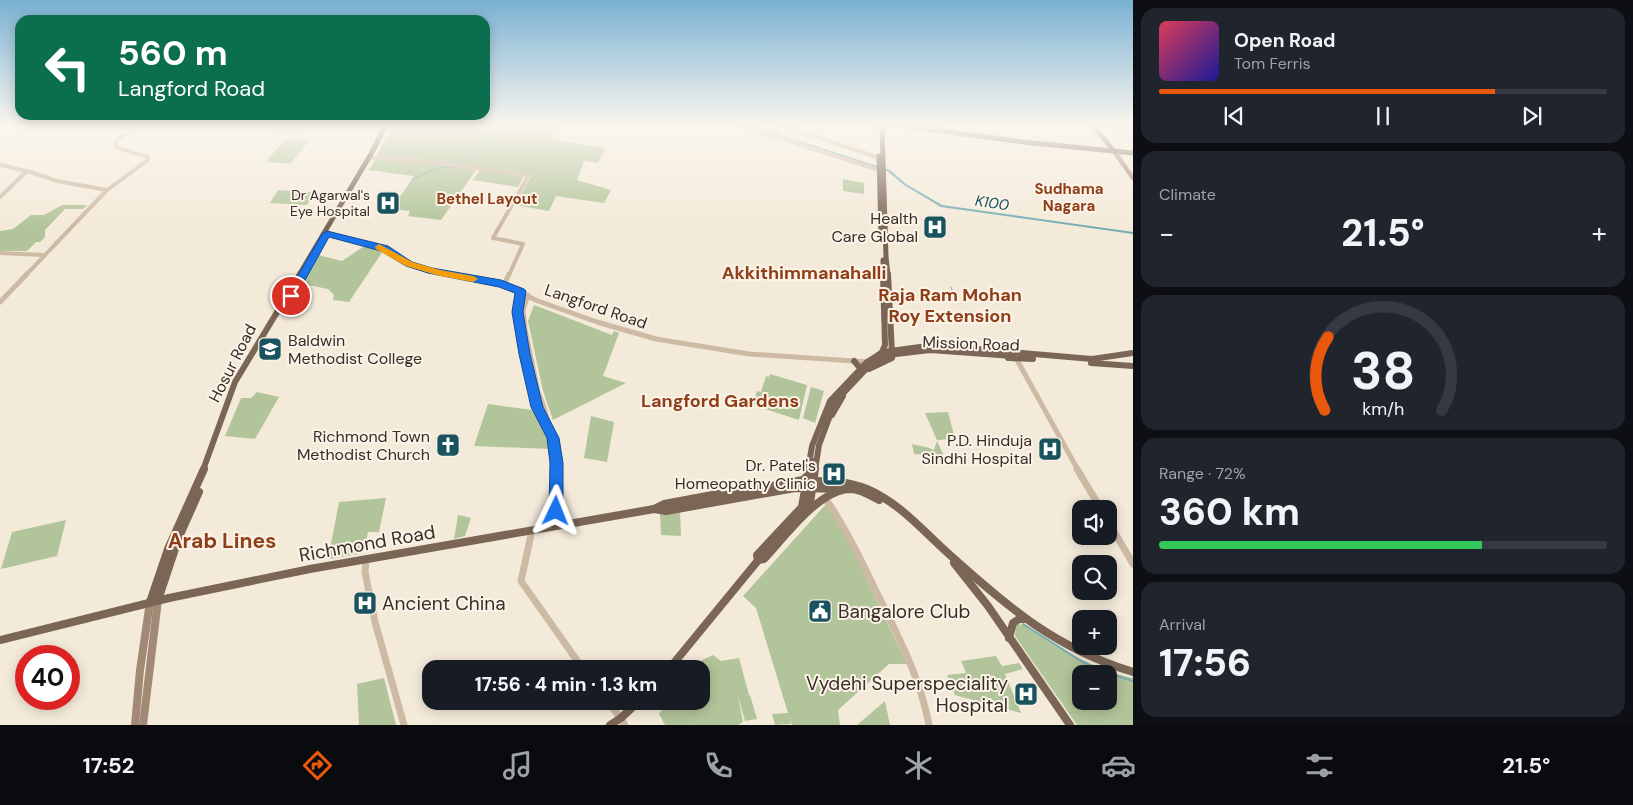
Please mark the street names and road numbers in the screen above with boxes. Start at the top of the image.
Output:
street label: Langford Road [542,279,650,334]
street label: Hosur Road [204,321,261,406]
street label: Mission Road [922,331,1020,356]
street label: Richmond Road [297,519,437,568]

